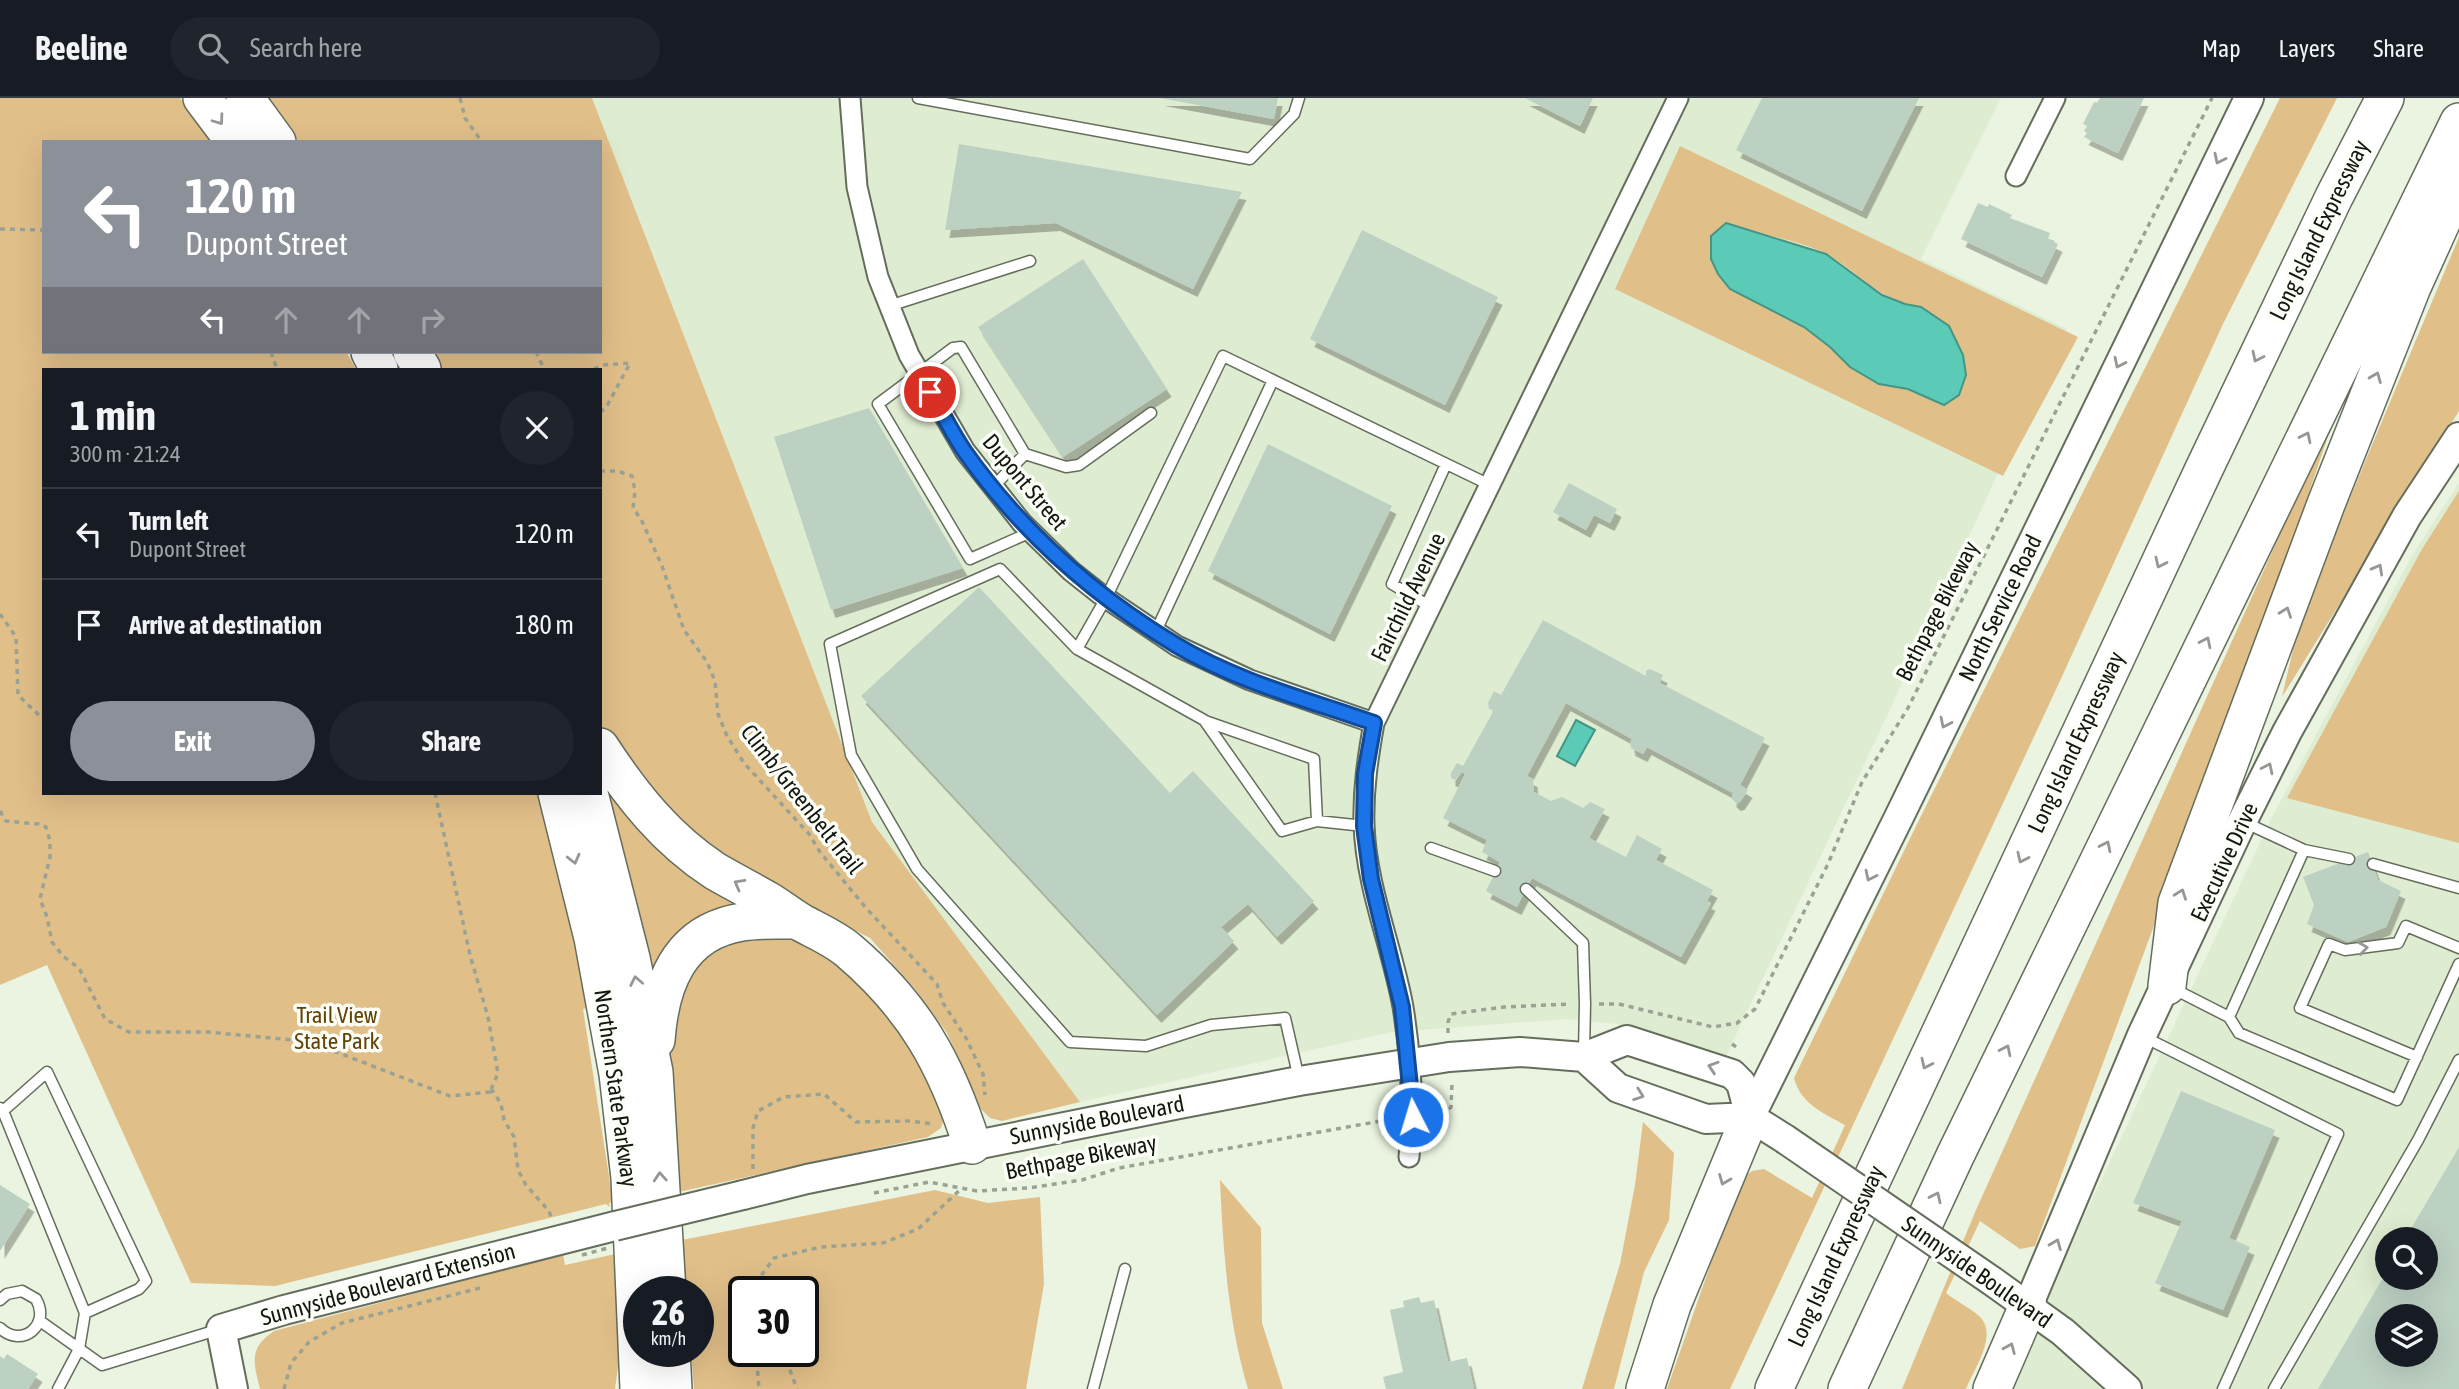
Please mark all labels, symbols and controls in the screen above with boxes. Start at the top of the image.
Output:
search box [170,17,660,80]
text: Beeline [35,29,128,67]
icon: search [194,29,232,67]
text: Search here [250,33,362,63]
text: Map [2202,35,2241,62]
text: Layers [2279,35,2335,62]
text: Share [2373,35,2424,62]
one-way arrow [211,112,223,124]
street label: Long Island Expressway [2264,136,2374,324]
one-way arrow [2213,152,2227,164]
text: 120 m [185,167,296,223]
icon: left [70,168,161,259]
text: Dupont Street [185,225,348,262]
icon: left [194,301,232,339]
icon: ahead [267,301,305,339]
icon: ahead [340,301,378,339]
icon: right [413,301,451,339]
one-way arrow [2251,350,2265,362]
one-way arrow [2113,356,2127,368]
pin [900,362,960,422]
one-way arrow [2368,372,2382,384]
icon: arrive [911,373,949,411]
text: 1 min [70,391,156,439]
button: close [500,391,574,465]
street label: Dupont Street [977,429,1073,535]
one-way arrow [2298,432,2312,444]
text: 300 m · 21:24 [70,441,181,467]
text: Turn left [129,506,209,536]
icon: left [70,515,108,553]
text: 120 m [515,519,574,549]
street label: Fairchild Avenue [1366,528,1450,666]
street label: North Service Road [1953,531,2047,685]
text: Dupont Street [129,536,246,562]
street label: Bethpage Bikeway [1891,537,1983,685]
one-way arrow [2154,556,2168,568]
one-way arrow [2370,563,2383,576]
icon: arrive [70,606,108,644]
one-way arrow [2277,607,2291,619]
text: Arrive at destination [129,610,322,640]
text: 180 m [515,610,574,640]
one-way arrow [2198,637,2212,649]
street label: Long Island Expressway [2023,647,2129,837]
button: Exit [70,701,315,781]
button: Share [329,701,574,781]
one-way arrow [1939,716,1953,728]
street label: Climb/Greenbelt Trail [736,719,868,879]
one-way arrow [2260,763,2274,775]
street label: Executive Drive [2185,798,2263,926]
one-way arrow [2098,841,2112,853]
one-way arrow [2016,850,2030,863]
one-way arrow [566,853,581,865]
one-way arrow [1864,869,1878,881]
one-way arrow [734,879,746,892]
one-way arrow [2173,889,2187,901]
one-way arrow [2357,941,2369,956]
one-way arrow [629,975,644,987]
street label: Northern State Parkway [589,988,643,1188]
park label: Trail View State Park [294,1002,380,1054]
one-way arrow [1998,1045,2012,1057]
one-way arrow [1920,1057,1934,1069]
one-way arrow [1707,1061,1719,1076]
position arrow [1376,1080,1450,1154]
one-way arrow [1632,1087,1644,1101]
street label: Sunnyside Boulevard [1008,1090,1186,1150]
street label: Bethpage Bikeway [1003,1130,1159,1184]
street label: Long Island Expressway [1783,1161,1889,1351]
one-way arrow [653,1171,668,1182]
one-way arrow [1719,1173,1733,1185]
one-way arrow [1928,1191,1942,1204]
street label: Sunnyside Boulevard [1897,1211,2057,1333]
map controls [2375,1227,2438,1367]
button: search [2375,1227,2438,1290]
street label: Sunnyside Boulevard Extension [258,1237,518,1331]
one-way arrow [2047,1239,2061,1251]
speed limit sign: 30 [728,1276,819,1367]
text: 26 [652,1292,685,1332]
button: layers [2375,1304,2438,1367]
text: km/h [651,1328,686,1349]
one-way arrow [2002,1342,2016,1355]

